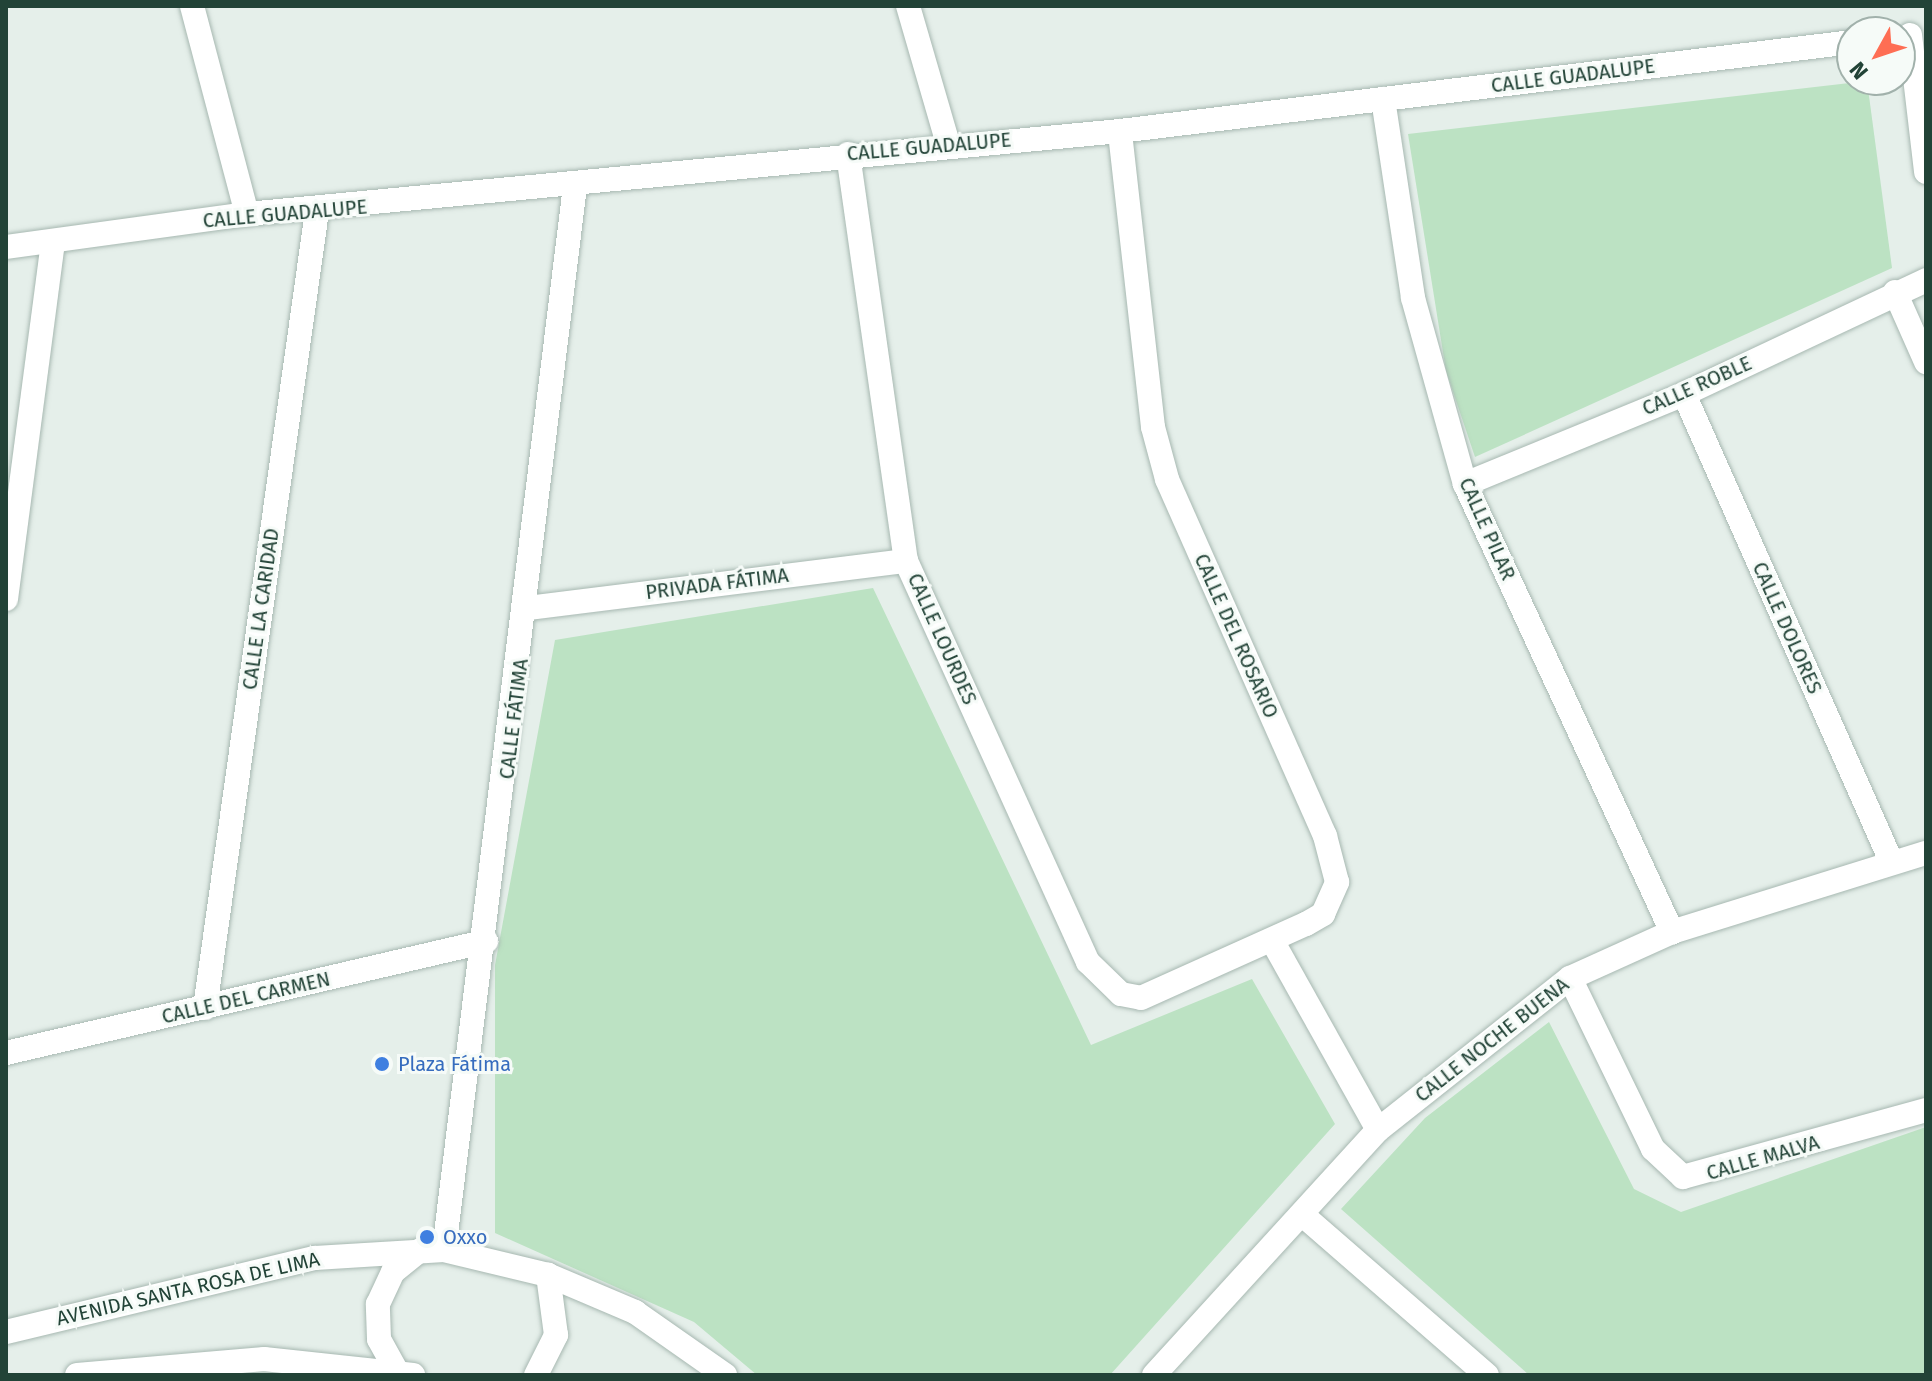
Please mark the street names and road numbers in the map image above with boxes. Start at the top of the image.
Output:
street label: CALLE GUADALUPE [1490,54,1656,98]
street label: CALLE GUADALUPE [846,128,1012,166]
street label: CALLE GUADALUPE [202,195,368,233]
street label: CALLE ROBLE [1639,351,1755,421]
street label: CALLE PILAR [1454,474,1520,584]
street label: CALLE LA CARIDAD [238,527,284,691]
street label: CALLE DEL ROSARIO [1189,550,1283,722]
street label: CALLE DOLORES [1747,558,1827,698]
street label: PRIVADA FÁTIMA [644,563,790,605]
street label: CALLE LOURDES [902,570,982,708]
street label: CALLE FÁTIMA [495,657,533,781]
street label: CALLE DEL CARMEN [159,967,333,1029]
street label: CALLE NOCHE BUENA [1410,973,1574,1107]
street label: CALLE MALVA [1704,1130,1822,1186]
street label: AVENIDA SANTA ROSA DE LIMA [54,1247,322,1331]

